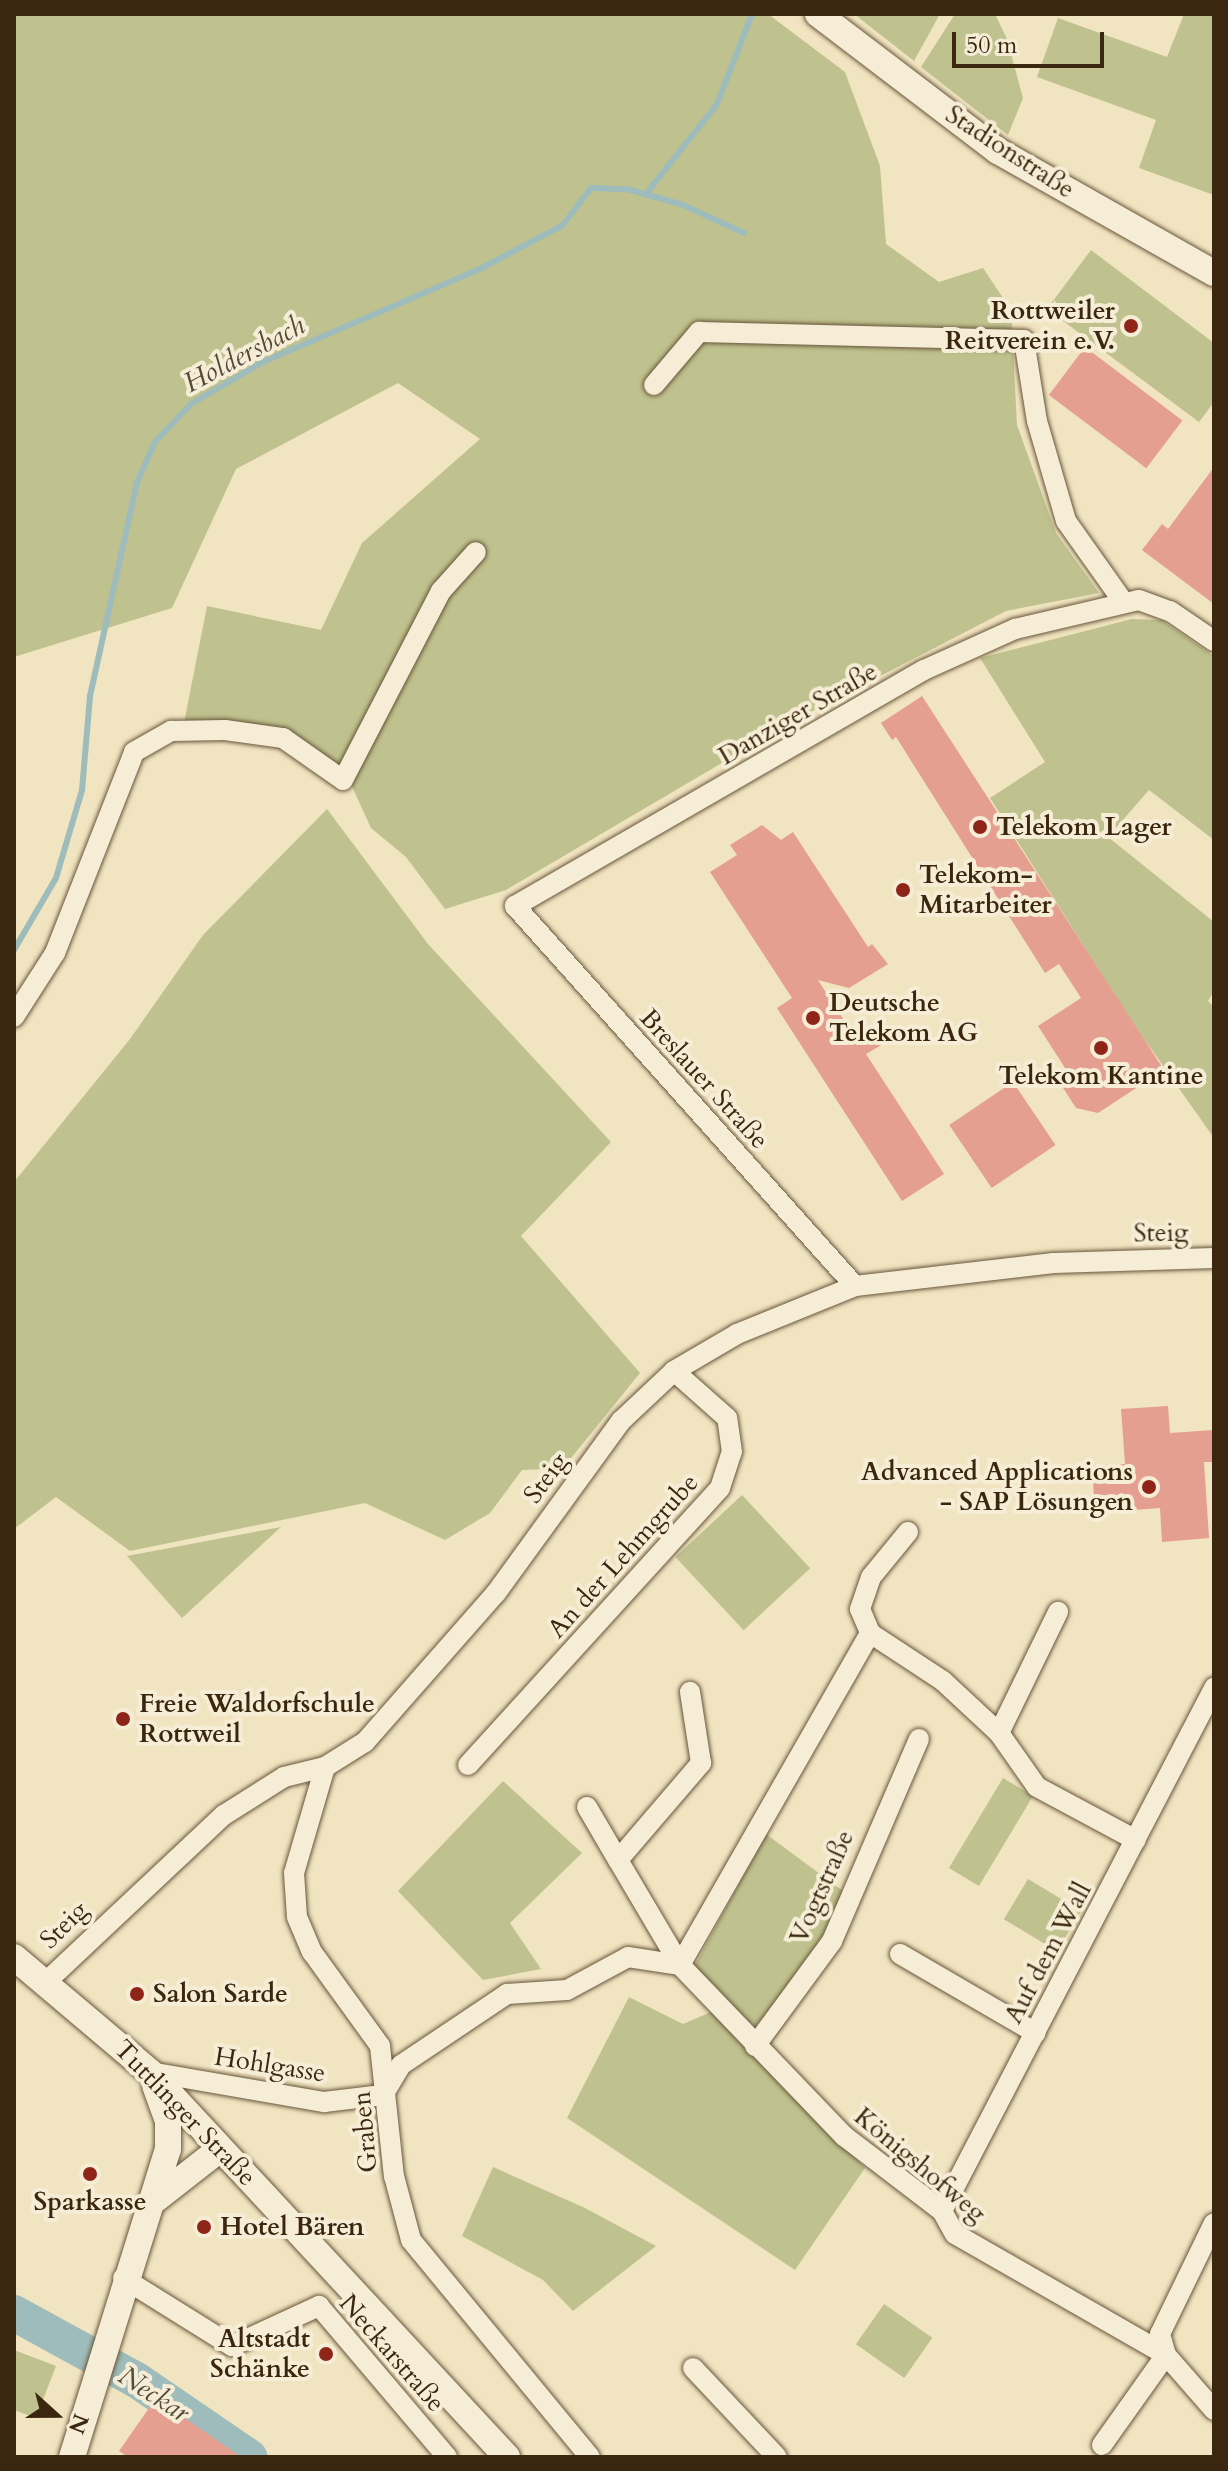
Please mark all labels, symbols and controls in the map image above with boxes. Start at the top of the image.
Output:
scale bar [956,16,1108,66]
text: 50 m [966,29,1017,62]
street label: Stadionstraße [940,99,1080,205]
place label: Rottweiler Reitverein e.V. [945,295,1115,356]
water label: Holdersbach [178,308,310,400]
marker: Rottweiler Reitverein e.V. [1122,317,1140,335]
street label: Danziger Straße [713,656,883,772]
place label: Telekom Lager [996,811,1172,843]
marker: Telekom Lager [971,818,989,836]
place label: Telekom- Mitarbeiter [919,859,1052,920]
marker: Telekom- Mitarbeiter [894,881,912,899]
place label: Deutsche Telekom AG [829,987,978,1048]
street label: Breslauer Straße [633,1003,775,1155]
marker: Deutsche Telekom AG [804,1009,822,1027]
marker: Telekom Kantine [1092,1039,1110,1057]
place label: Telekom Kantine [998,1060,1204,1092]
street label: Steig [1133,1217,1189,1249]
street label: Steig [517,1447,575,1509]
place label: Advanced Applications - SAP Lösungen [861,1456,1133,1518]
street label: An der Lehmgrube [541,1467,705,1645]
marker: Advanced Applications - SAP Lösungen [1140,1478,1158,1496]
place label: Freie Waldorfschule Rottweil [139,1688,375,1750]
marker: Freie Waldorfschule Rottweil [114,1710,132,1728]
street label: Vogtstraße [783,1825,861,1949]
street label: Auf dem Wall [998,1877,1098,2029]
street label: Steig [34,1895,94,1955]
place label: Salon Sarde [153,1978,288,2010]
marker: Salon Sarde [128,1985,146,2003]
street label: Tuttlinger Straße [108,2034,262,2192]
street label: Hohlgasse [212,2041,328,2089]
street label: Graben [346,2090,384,2174]
street label: Königshofweg [848,2101,992,2229]
marker: Sparkasse [81,2165,99,2183]
place label: Sparkasse [33,2186,147,2218]
place label: Hotel Bären [220,2211,364,2243]
marker: Hotel Bären [195,2218,213,2236]
street label: Neckarstraße [333,2288,451,2418]
place label: Altstadt Schänke [210,2323,310,2384]
marker: Altstadt Schänke [317,2345,335,2363]
water label: Neckar [112,2359,196,2429]
north arrow [16,2375,96,2455]
text: N [61,2409,96,2438]

